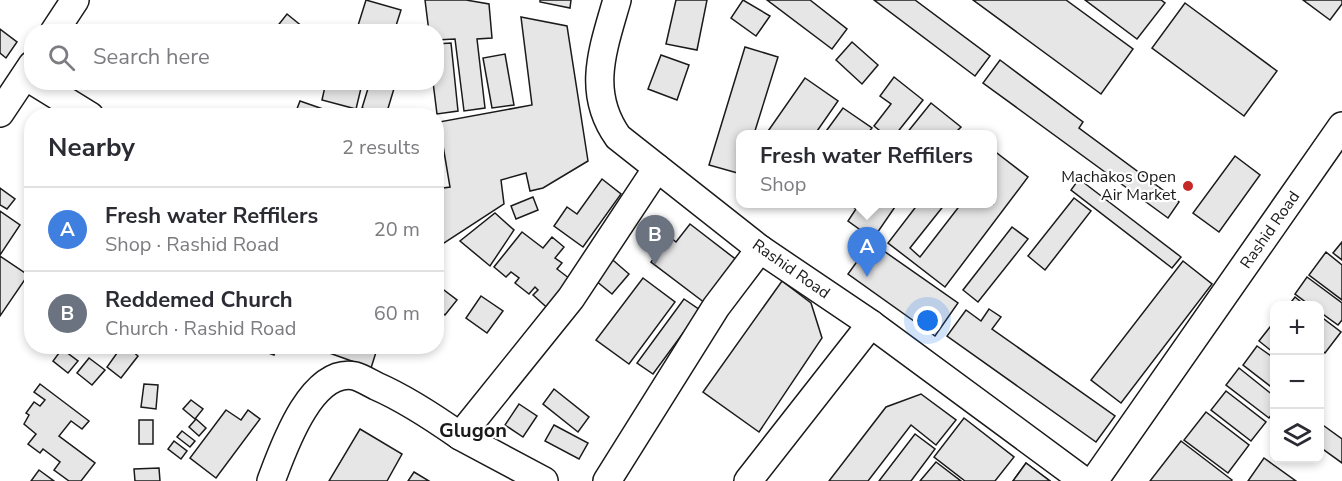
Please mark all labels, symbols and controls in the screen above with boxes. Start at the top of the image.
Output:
search box [24,24,444,90]
icon: search [45,41,78,74]
text: Search here [93,42,210,72]
text: Nearby [48,130,135,165]
popup [736,130,997,208]
text: 2 results [342,134,420,161]
text: Fresh water Reffilers [760,141,973,171]
place label: Machakos Open Air Market [1061,166,1176,206]
text: Shop [760,171,806,198]
marker: Machakos Open Air Market [1181,179,1195,193]
street label: Rashid Road [1235,187,1305,273]
text: Fresh water Reffilers [105,201,318,231]
text: A [60,216,75,243]
text: 20 m [374,216,420,243]
pin: B [636,216,674,265]
pin: A [848,228,886,277]
text: Shop · Rashid Road [105,231,279,258]
street label: Rashid Road [748,234,834,304]
text: Reddemed Church [105,285,293,315]
text: B [61,300,74,327]
text: 60 m [374,300,420,327]
map controls [1270,301,1324,463]
button: + [1270,301,1324,355]
your location [913,306,942,335]
text: Church · Rashid Road [105,315,296,342]
button: − [1270,355,1324,409]
button: layers [1270,409,1324,463]
district label: Glugon [439,417,507,444]

